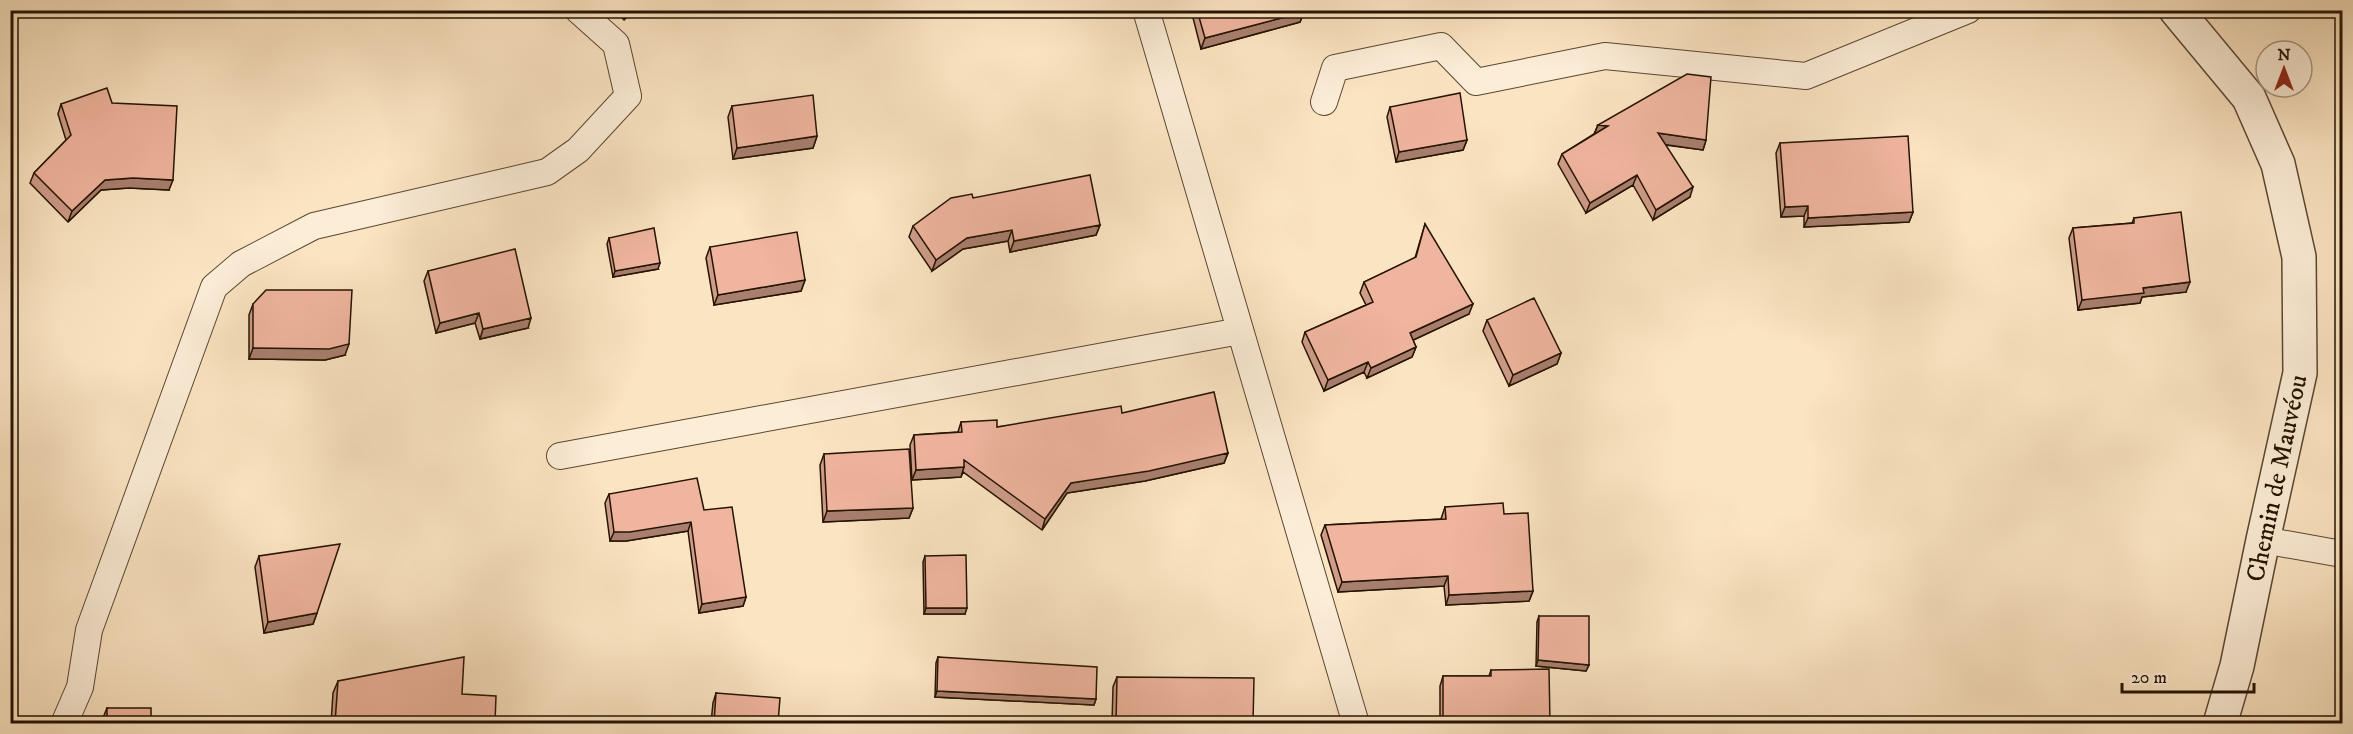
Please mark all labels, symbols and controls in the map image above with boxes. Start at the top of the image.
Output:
north arrow [2254,39,2314,99]
text: N [2277,45,2291,65]
street label: Chemin de Mauvéou [2239,372,2316,585]
scale bar [2122,656,2254,694]
text: 20 m [2131,667,2167,689]

